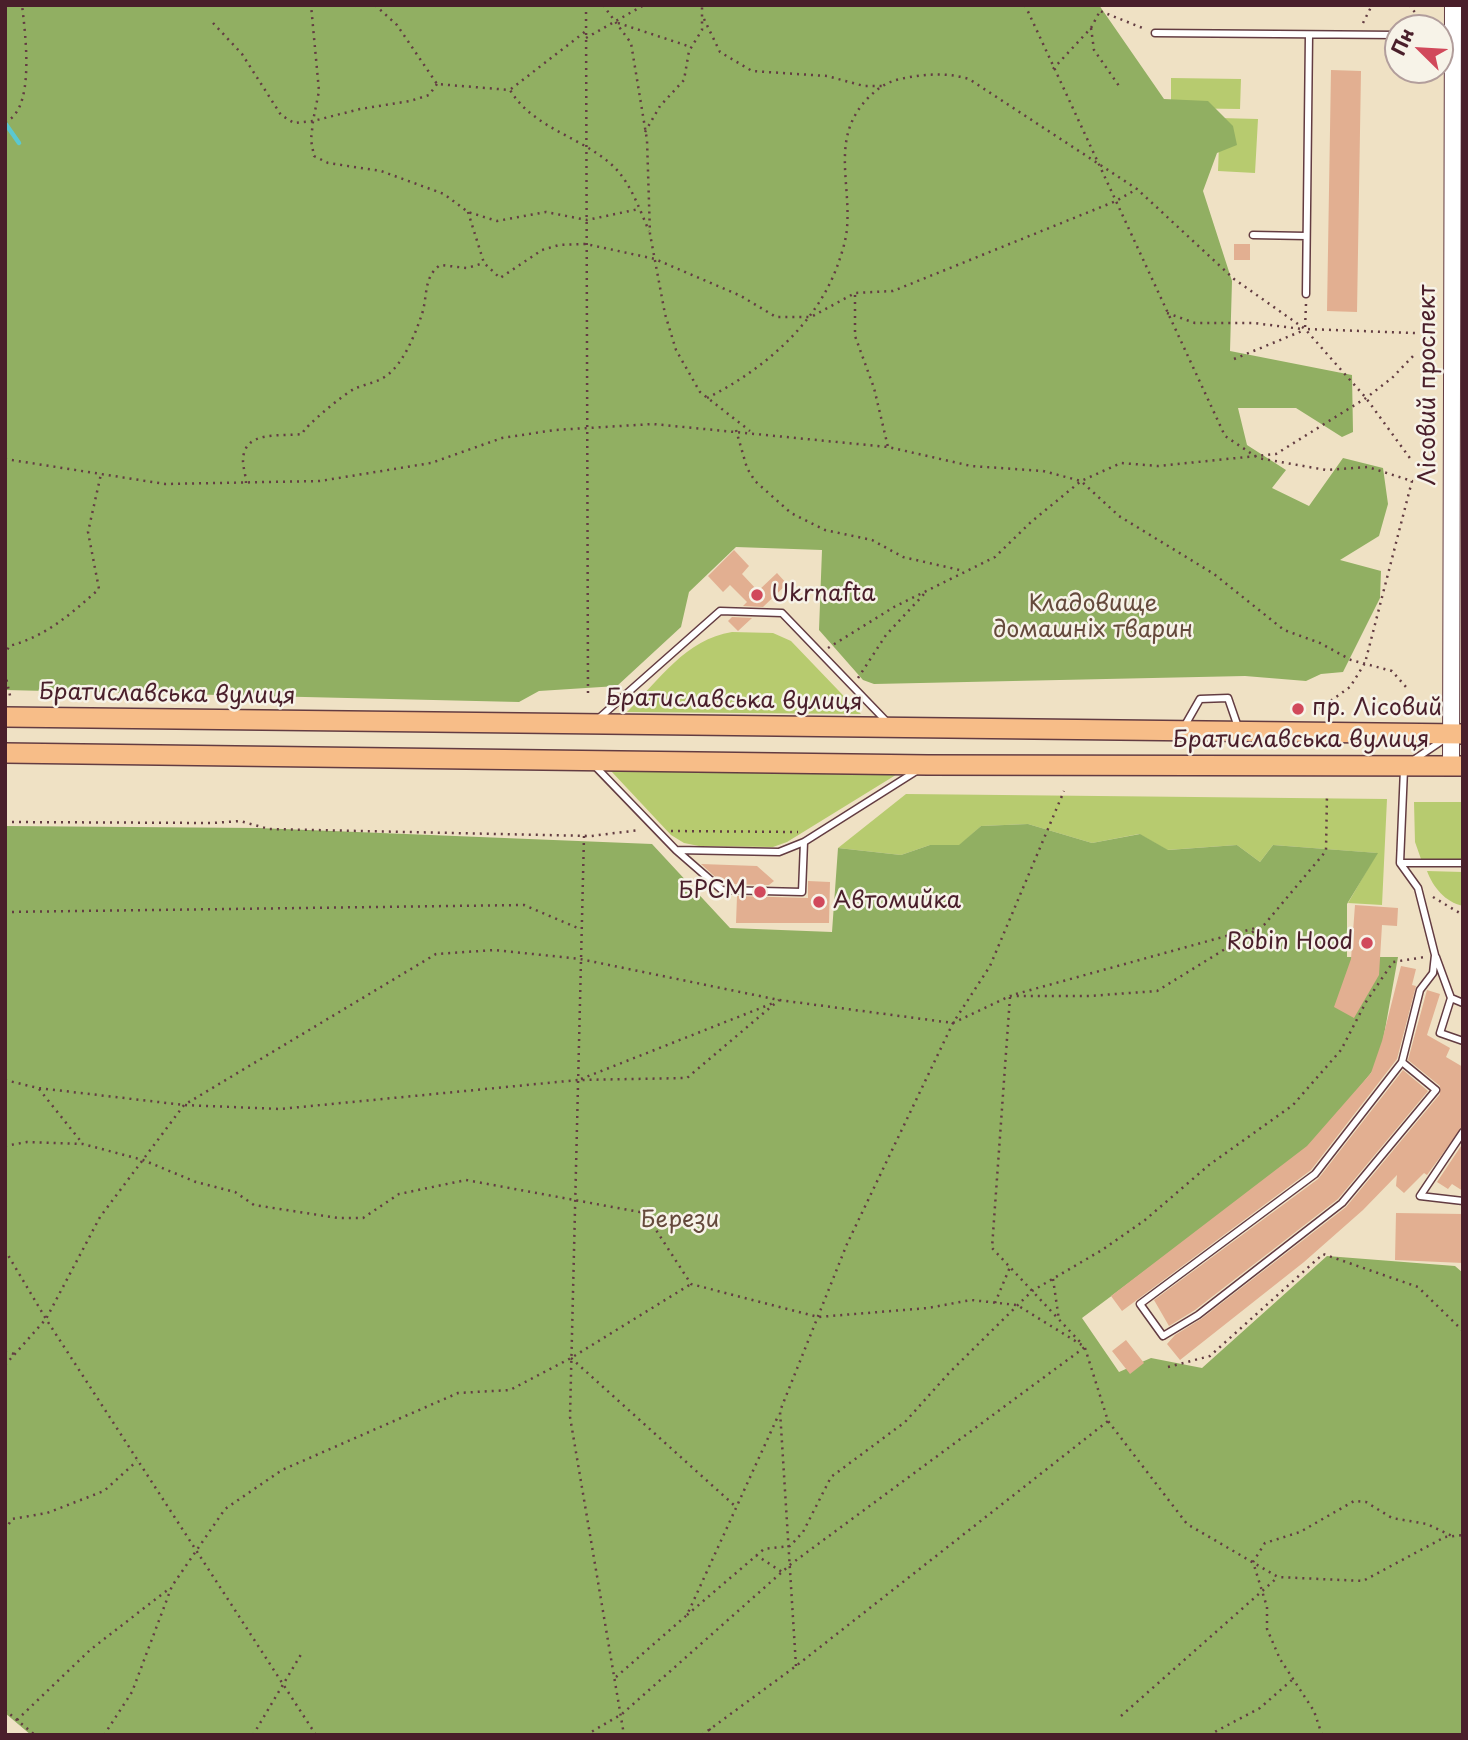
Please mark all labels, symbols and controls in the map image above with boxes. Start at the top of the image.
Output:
north arrow [1384,14,1454,84]
text: Пн [1383,23,1420,60]
street label: Лісовий проспект [1415,285,1443,485]
place label: Ukrnafta [771,581,875,609]
marker: Ukrnafta [749,587,765,603]
park label: Кладовище домашніх тварин [993,591,1193,645]
street label: Братиславська вулиця [38,679,296,711]
street label: Братиславська вулиця [605,685,863,717]
place label: пр. Лісовий [1312,695,1442,723]
marker: пр. Лісовий [1290,701,1306,717]
street label: Братиславська вулиця [1172,727,1430,755]
place label: БРСМ [679,878,746,906]
marker: БРСМ [752,884,768,900]
place label: Автомийка [833,888,961,916]
marker: Автомийка [811,894,827,910]
place label: Robin Hood [1226,929,1353,957]
marker: Robin Hood [1359,935,1375,951]
park label: Берези [641,1207,719,1235]

